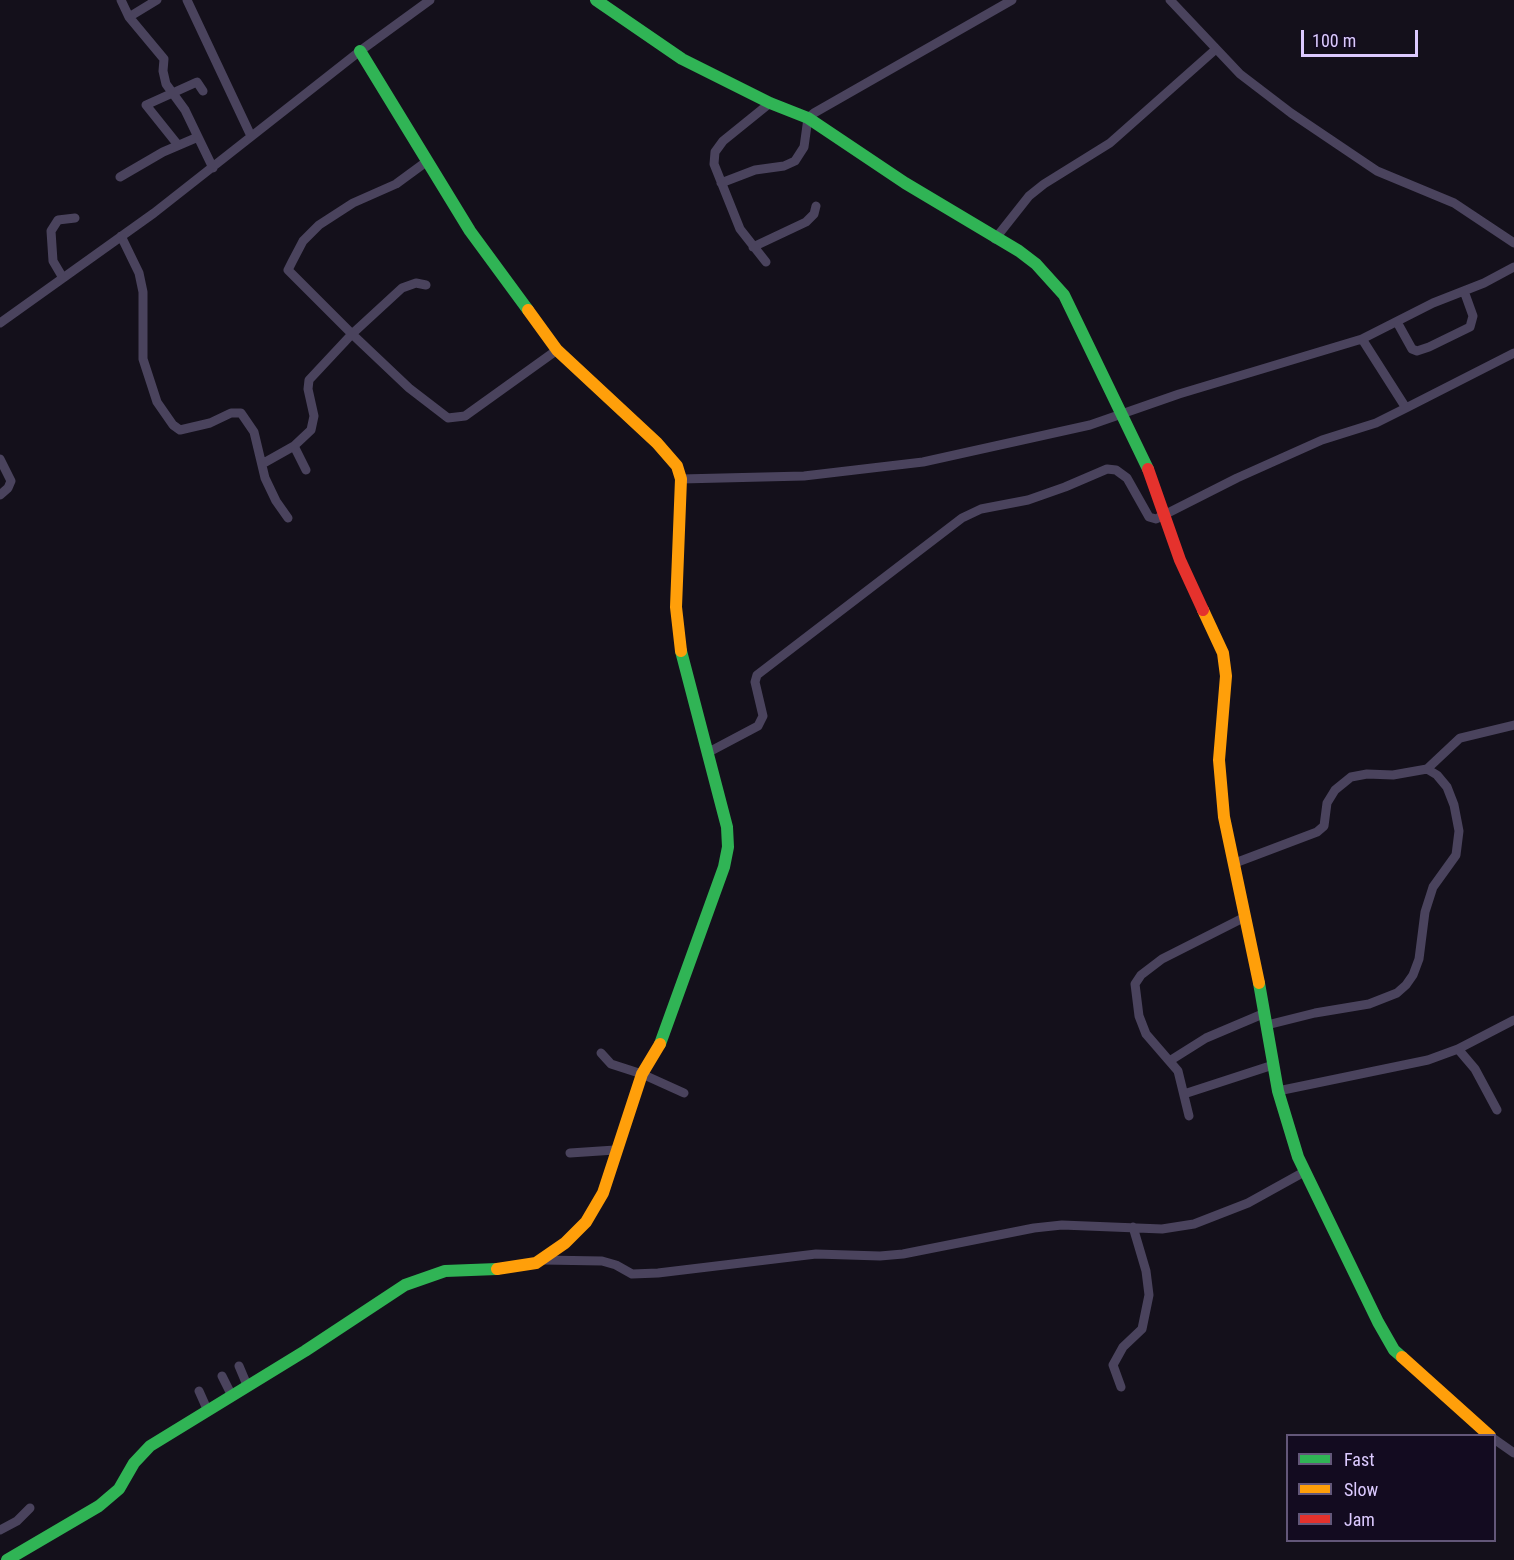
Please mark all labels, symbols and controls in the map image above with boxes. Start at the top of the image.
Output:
scale bar [1304,18,1421,56]
text: 100 m [1312,30,1356,51]
legend [1286,1434,1496,1542]
text: Fast [1344,1449,1375,1470]
text: Slow [1344,1479,1378,1500]
text: Jam [1344,1509,1375,1530]

